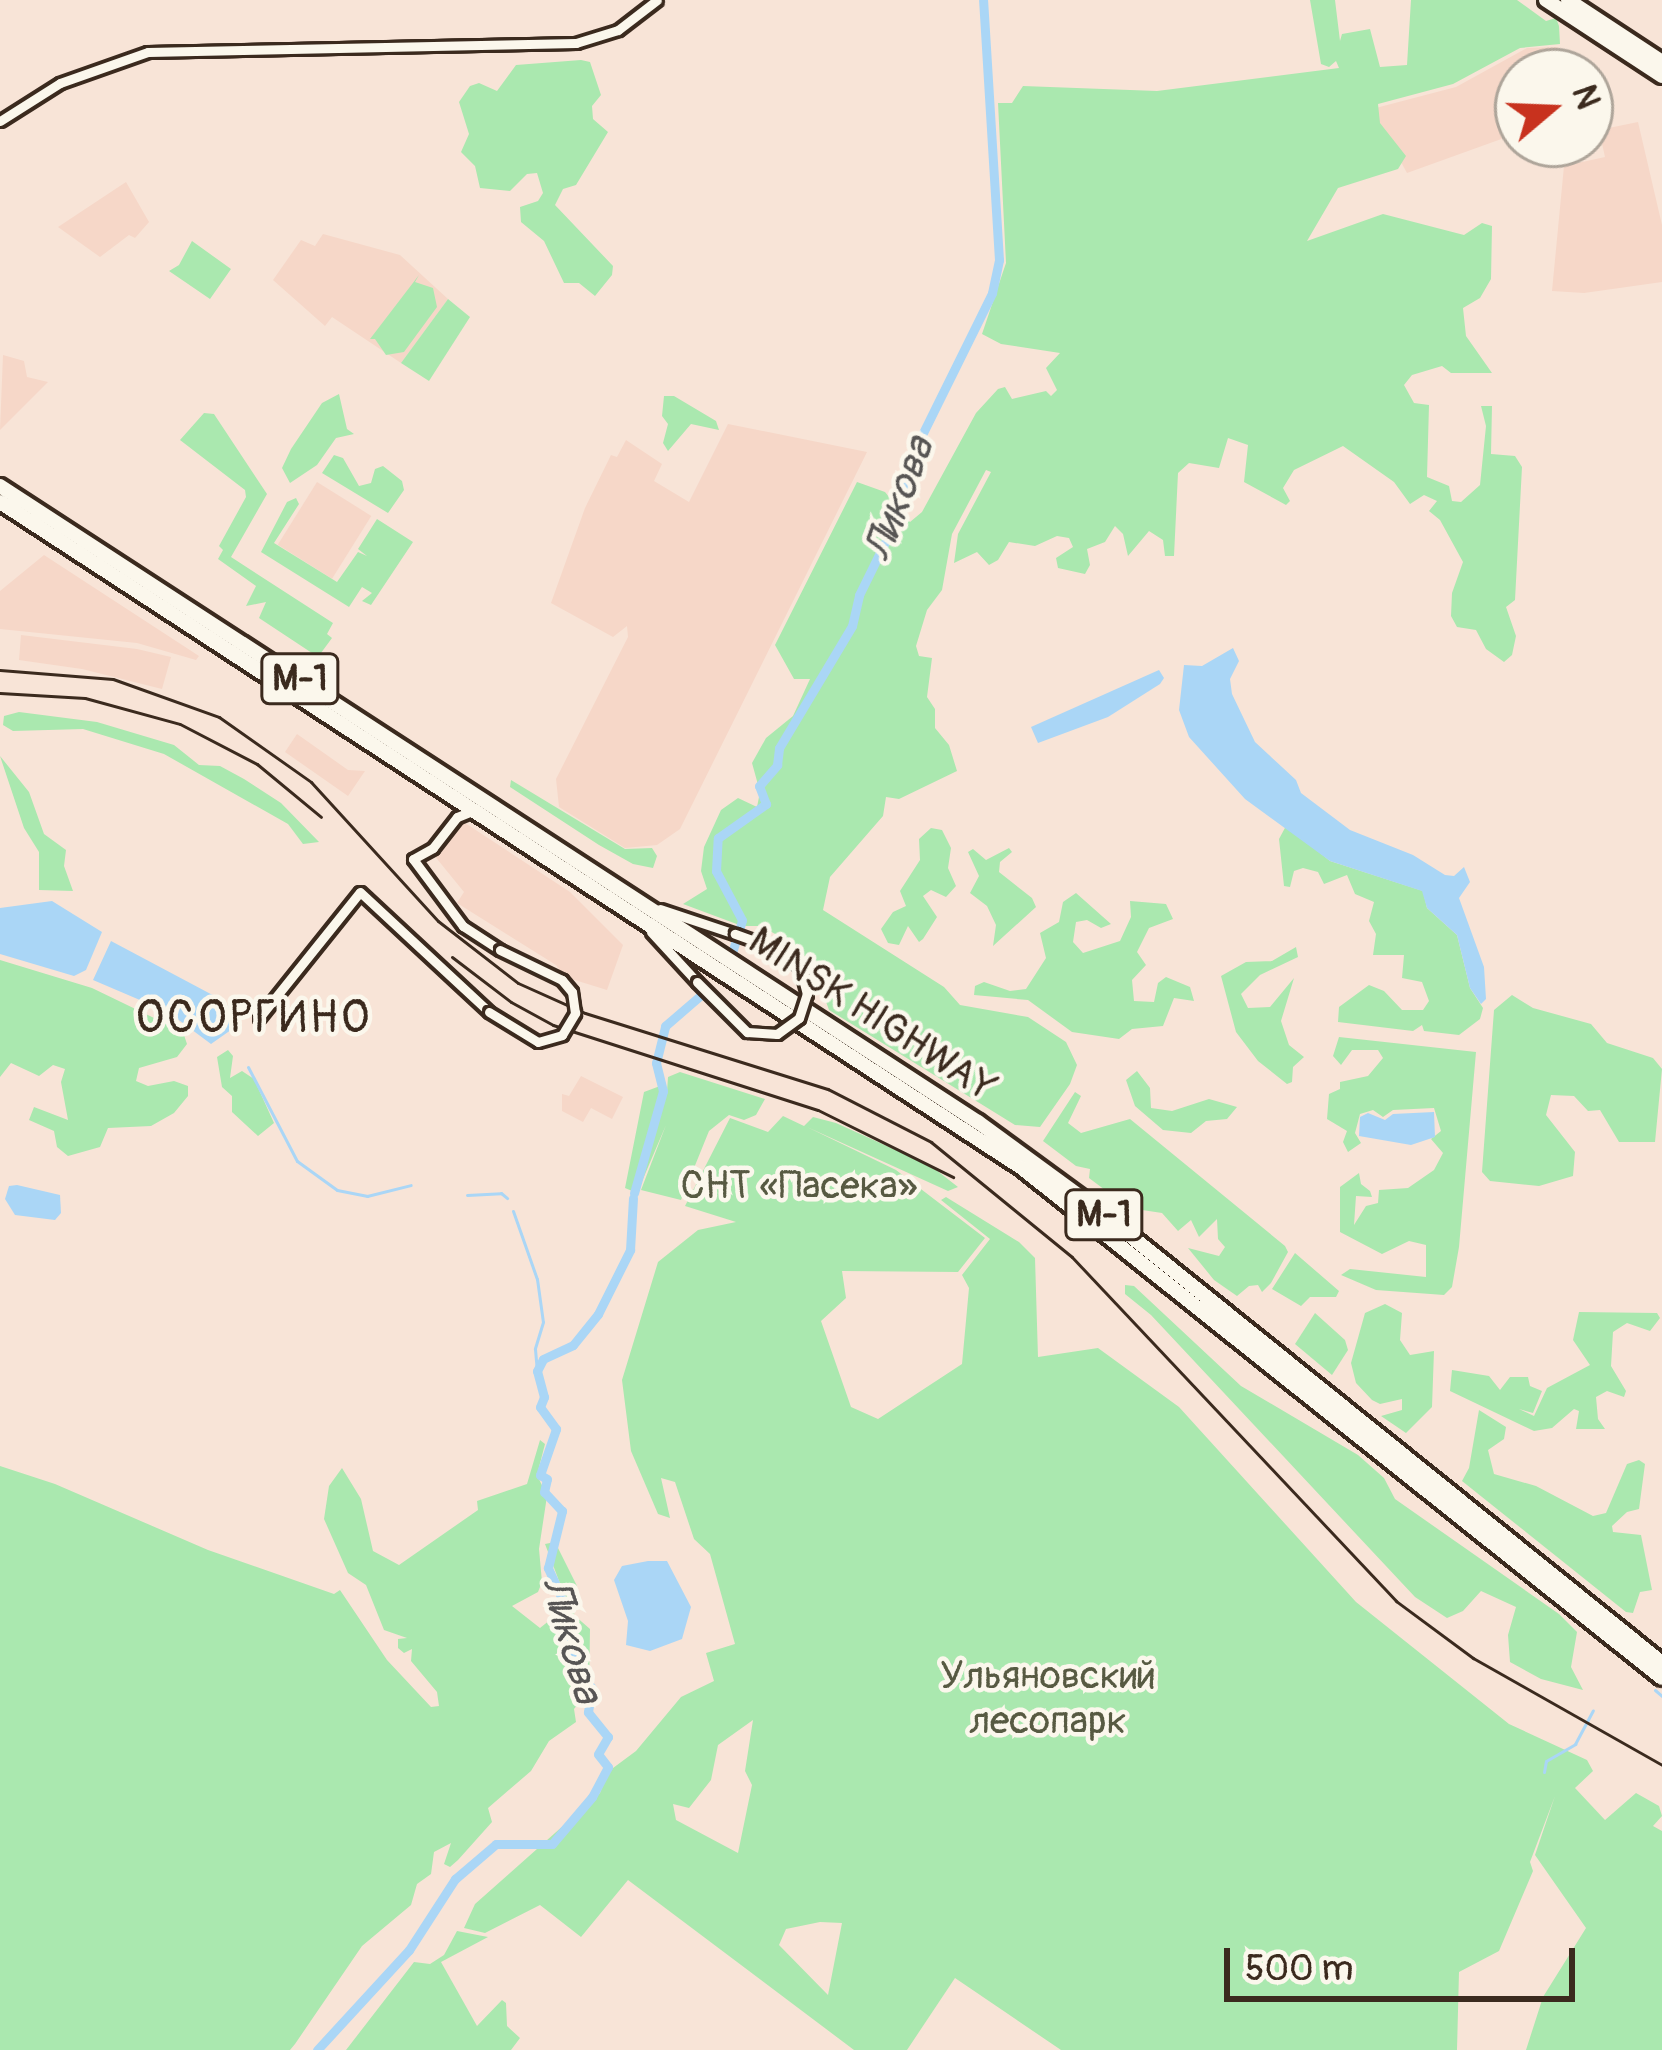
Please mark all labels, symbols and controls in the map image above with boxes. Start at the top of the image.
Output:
north arrow [1494,48,1614,168]
text: N [1563,80,1609,114]
water label: Ликова [852,430,946,568]
road number: М-1 [258,649,342,709]
street label: MINSK HIGHWAY [740,918,1004,1112]
district label: ОСОРГИНО [136,992,372,1046]
park label: СНТ «Пасека» [681,1163,917,1209]
road number: М-1 [1062,1185,1146,1245]
water label: Ликова [529,1571,613,1709]
park label: Ульяновский лесопарк [940,1654,1156,1745]
scale bar [1230,1924,1581,1998]
text: 500 m [1245,1946,1353,1991]

